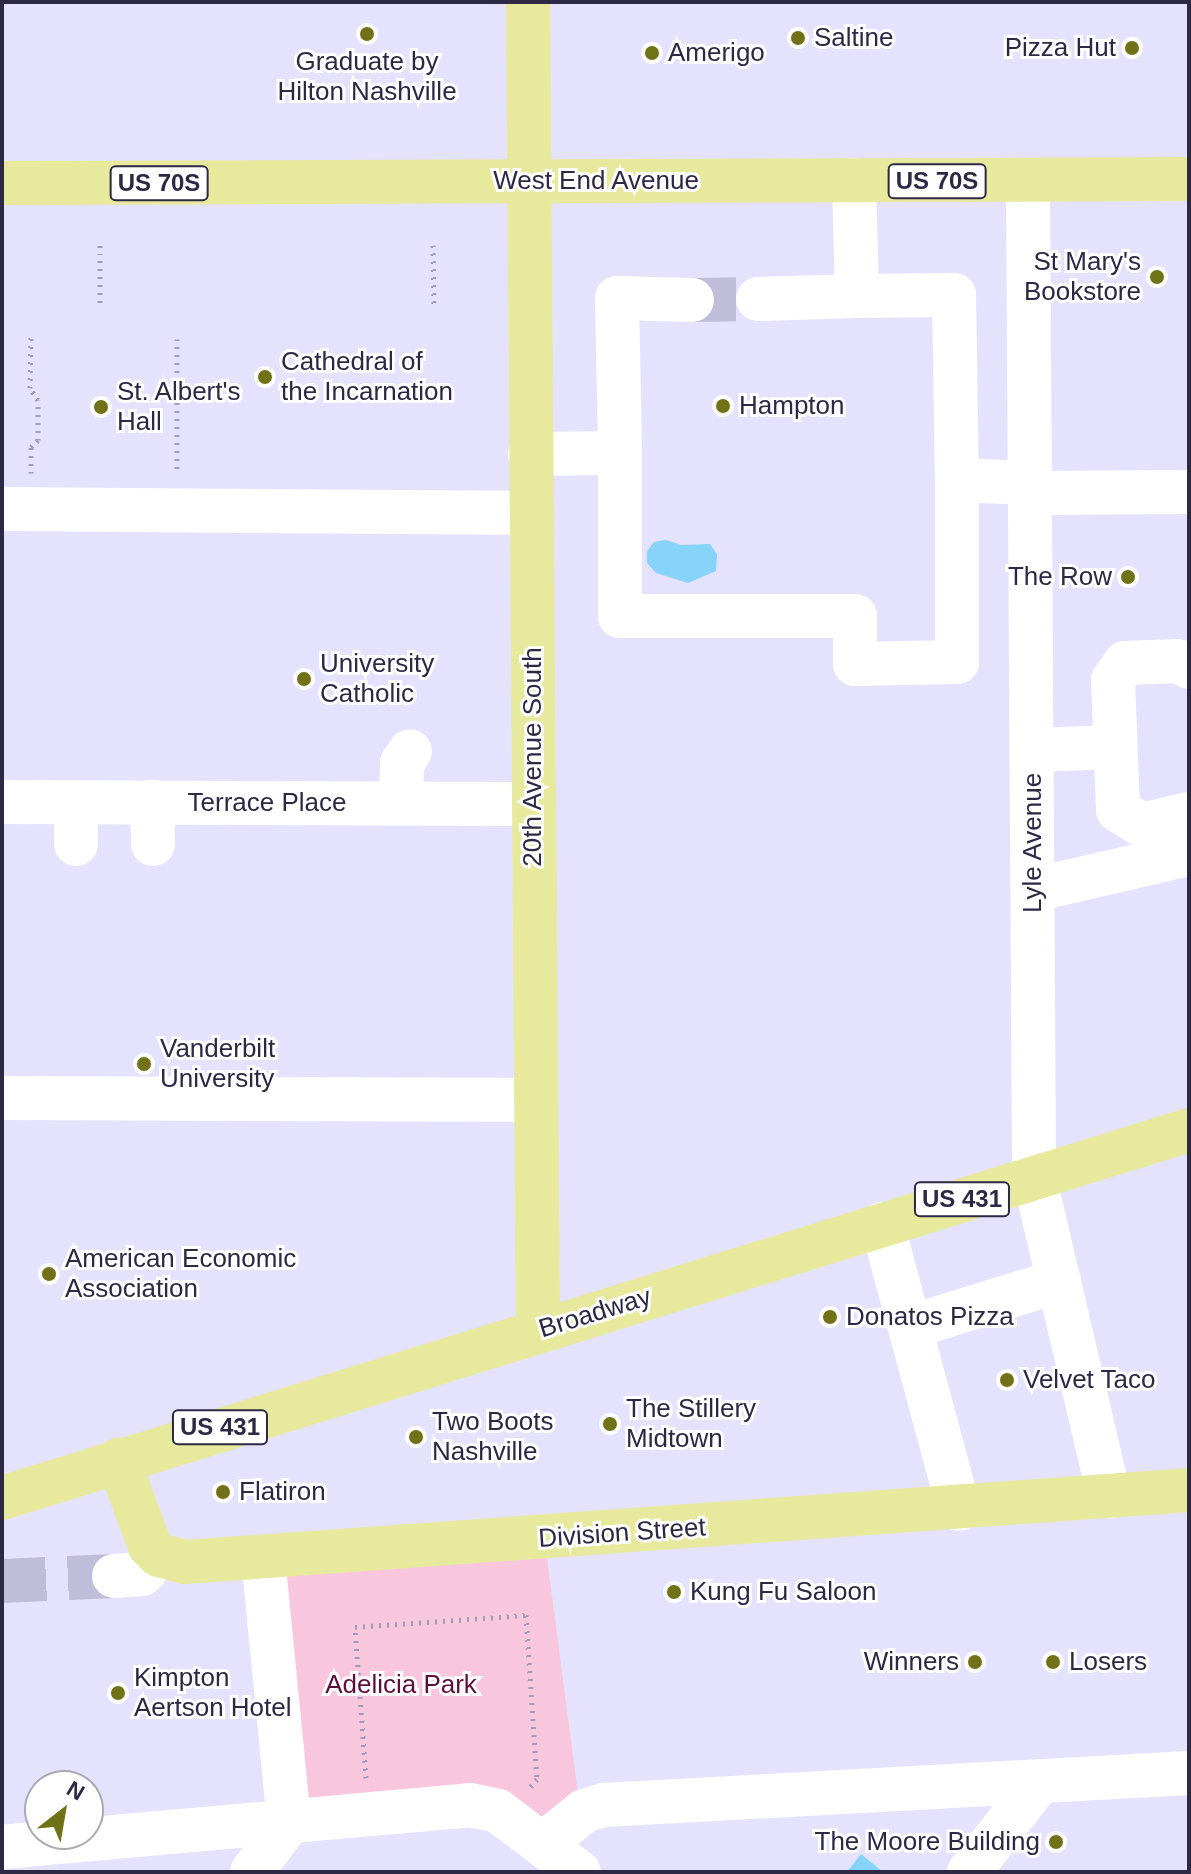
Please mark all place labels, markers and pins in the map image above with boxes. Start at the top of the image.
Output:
place label: Saltine [814,22,893,54]
marker: Graduate by Hilton Nashville [358,25,376,43]
marker: Saltine [789,29,807,47]
place label: Pizza Hut [1005,32,1116,64]
place label: Amerigo [668,37,765,69]
marker: Pizza Hut [1123,39,1141,57]
marker: Amerigo [643,44,661,62]
place label: Graduate by Hilton Nashville [277,46,457,108]
place label: St Mary's Bookstore [1024,246,1141,308]
marker: St Mary's Bookstore [1148,268,1166,286]
place label: Cathedral of the Incarnation [281,346,453,408]
marker: Cathedral of the Incarnation [256,368,274,386]
place label: St. Albert's Hall [117,376,242,438]
place label: Hampton [739,390,844,422]
marker: Hampton [714,397,732,415]
marker: St. Albert's Hall [92,398,110,416]
place label: The Row [1008,561,1112,593]
marker: The Row [1119,568,1137,586]
place label: University Catholic [320,648,434,710]
marker: University Catholic [295,670,313,688]
place label: Vanderbilt University [160,1033,275,1094]
marker: Vanderbilt University [135,1055,153,1073]
place label: American Economic Association [65,1243,296,1304]
marker: American Economic Association [40,1265,58,1283]
place label: Donatos Pizza [846,1301,1014,1333]
marker: Donatos Pizza [821,1308,839,1326]
place label: Velvet Taco [1023,1364,1156,1396]
marker: Velvet Taco [998,1371,1016,1389]
place label: The Stillery Midtown [626,1393,756,1454]
place label: Two Boots Nashville [432,1406,553,1468]
marker: The Stillery Midtown [601,1415,619,1433]
marker: Two Boots Nashville [407,1428,425,1446]
place label: Flatiron [239,1476,326,1508]
marker: Flatiron [214,1483,232,1501]
place label: Kung Fu Saloon [690,1576,876,1608]
marker: Kung Fu Saloon [665,1583,683,1601]
place label: Winners [864,1646,959,1678]
place label: Losers [1069,1646,1147,1678]
marker: Winners [966,1653,984,1671]
marker: Losers [1044,1653,1062,1671]
place label: Kimpton Aertson Hotel [134,1662,292,1724]
marker: Kimpton Aertson Hotel [109,1684,127,1702]
place label: The Moore Building [815,1826,1040,1858]
marker: The Moore Building [1047,1833,1065,1851]

